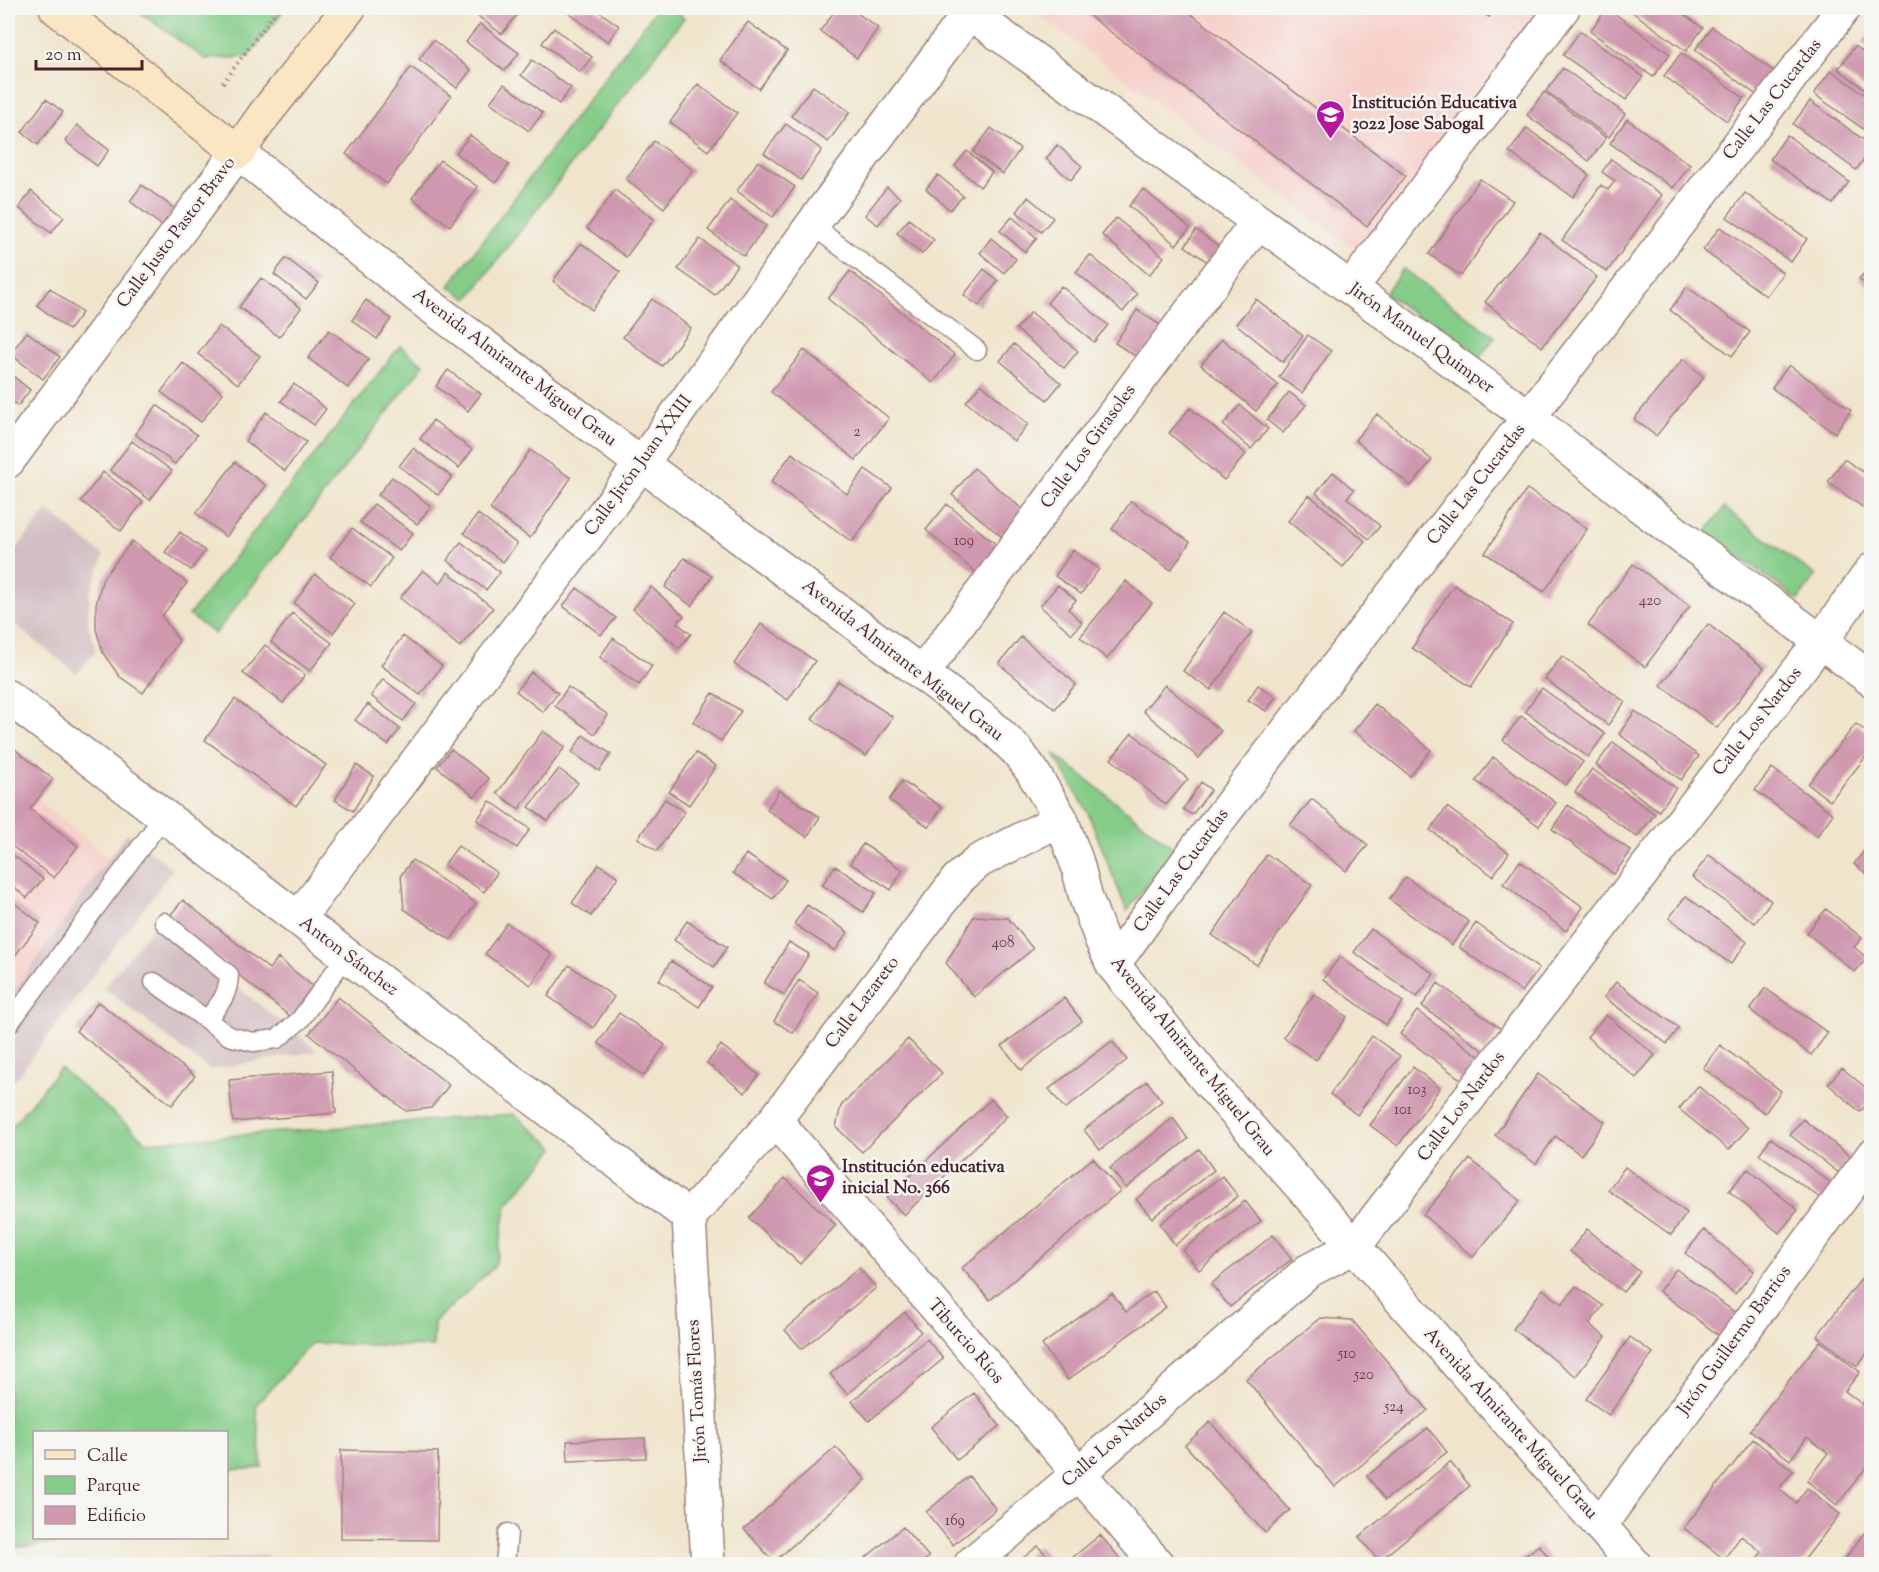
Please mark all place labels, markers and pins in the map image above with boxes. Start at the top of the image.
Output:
place label: Institución Educativa 3022 Jose Sabogal [1352,91,1518,138]
school or university icon: Institución Educativa 3022 Jose Sabogal [1315,98,1347,140]
place label: Institución educativa inicial No. 366 [842,1155,1005,1202]
school or university icon: Institución educativa inicial No. 366 [805,1162,837,1204]

